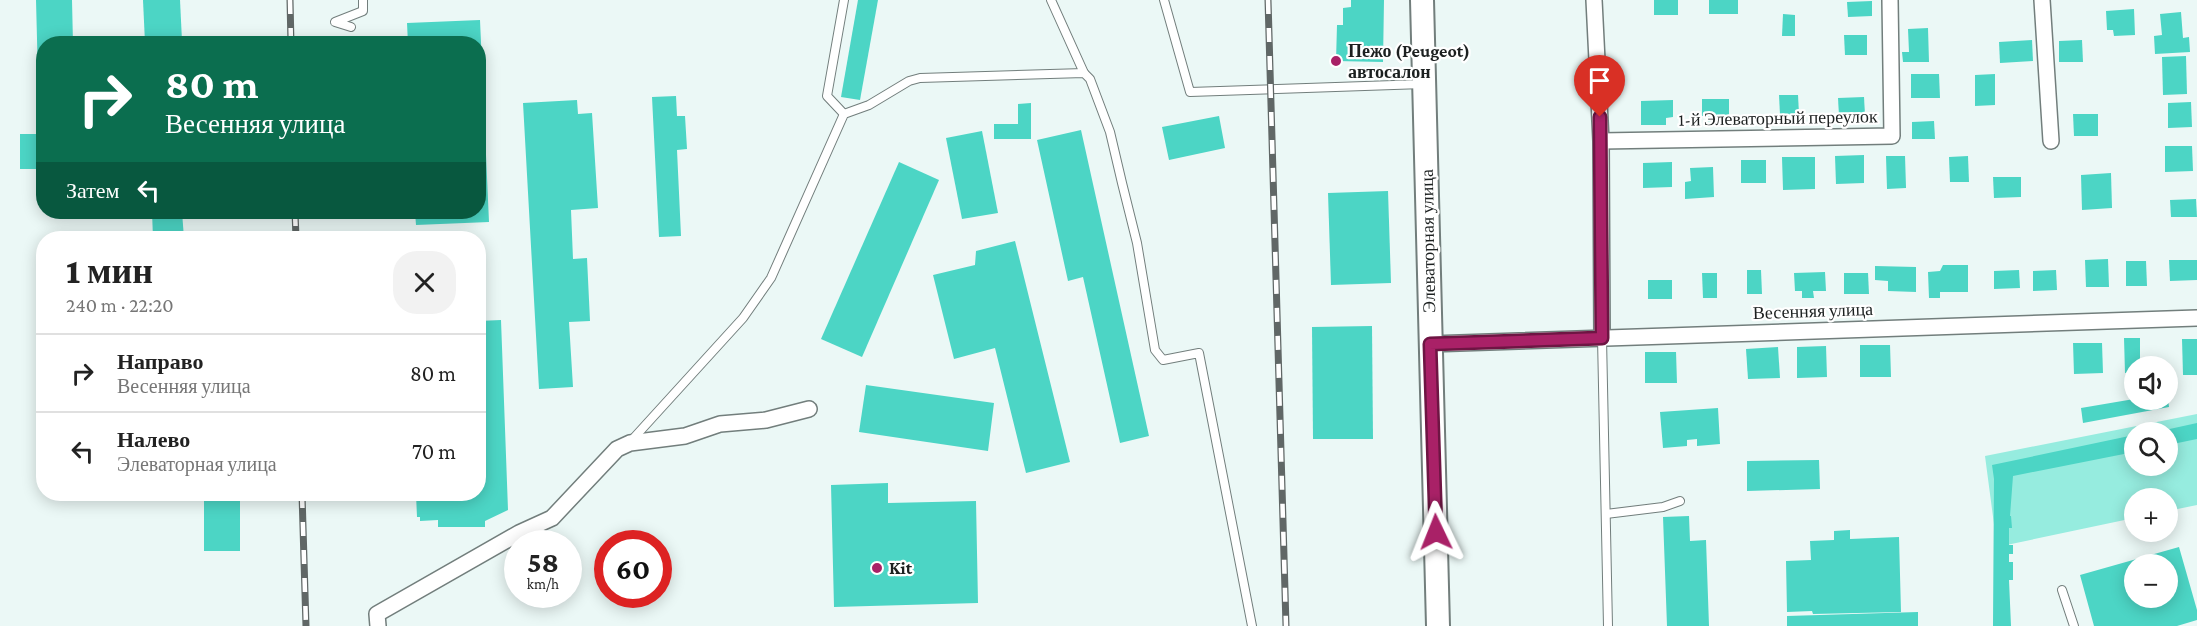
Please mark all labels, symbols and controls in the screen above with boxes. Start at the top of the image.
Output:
place label: Пежо (Peugeot) автосалон [1348,41,1470,82]
marker: Пежо (Peugeot) автосалон [1329,54,1343,68]
pin [1574,55,1625,117]
icon: right [66,60,144,138]
text: 80 m [165,60,259,107]
icon: arrive [1583,64,1616,97]
street label: 1-й Элеваторный переулок [1678,106,1878,130]
text: Весенняя улица [165,109,345,139]
street label: Элеваторная улица [1417,169,1439,313]
icon: left [132,174,165,207]
text: Затем [66,178,120,203]
text: 1 мин [66,251,153,291]
button: close [393,251,456,314]
text: 240 m · 22:20 [66,294,174,316]
street label: Весенняя улица [1753,299,1873,323]
text: Направо [117,349,203,374]
map controls [2124,356,2178,608]
button: sound [2124,356,2178,410]
icon: right [66,357,99,390]
text: 80 m [410,361,456,386]
text: Весенняя улица [117,375,251,397]
button: search [2124,422,2178,476]
text: Налево [117,427,190,452]
icon: left [66,435,99,468]
text: 70 m [412,439,456,464]
text: Элеваторная улица [117,453,277,475]
button: + [2124,488,2178,542]
position arrow [1404,500,1468,564]
speed limit sign: 60 [594,530,672,608]
text: 58 [527,545,559,578]
button: − [2124,554,2178,608]
place label: Kit [889,558,913,578]
marker: Kit [870,561,884,575]
text: km/h [527,576,559,592]

